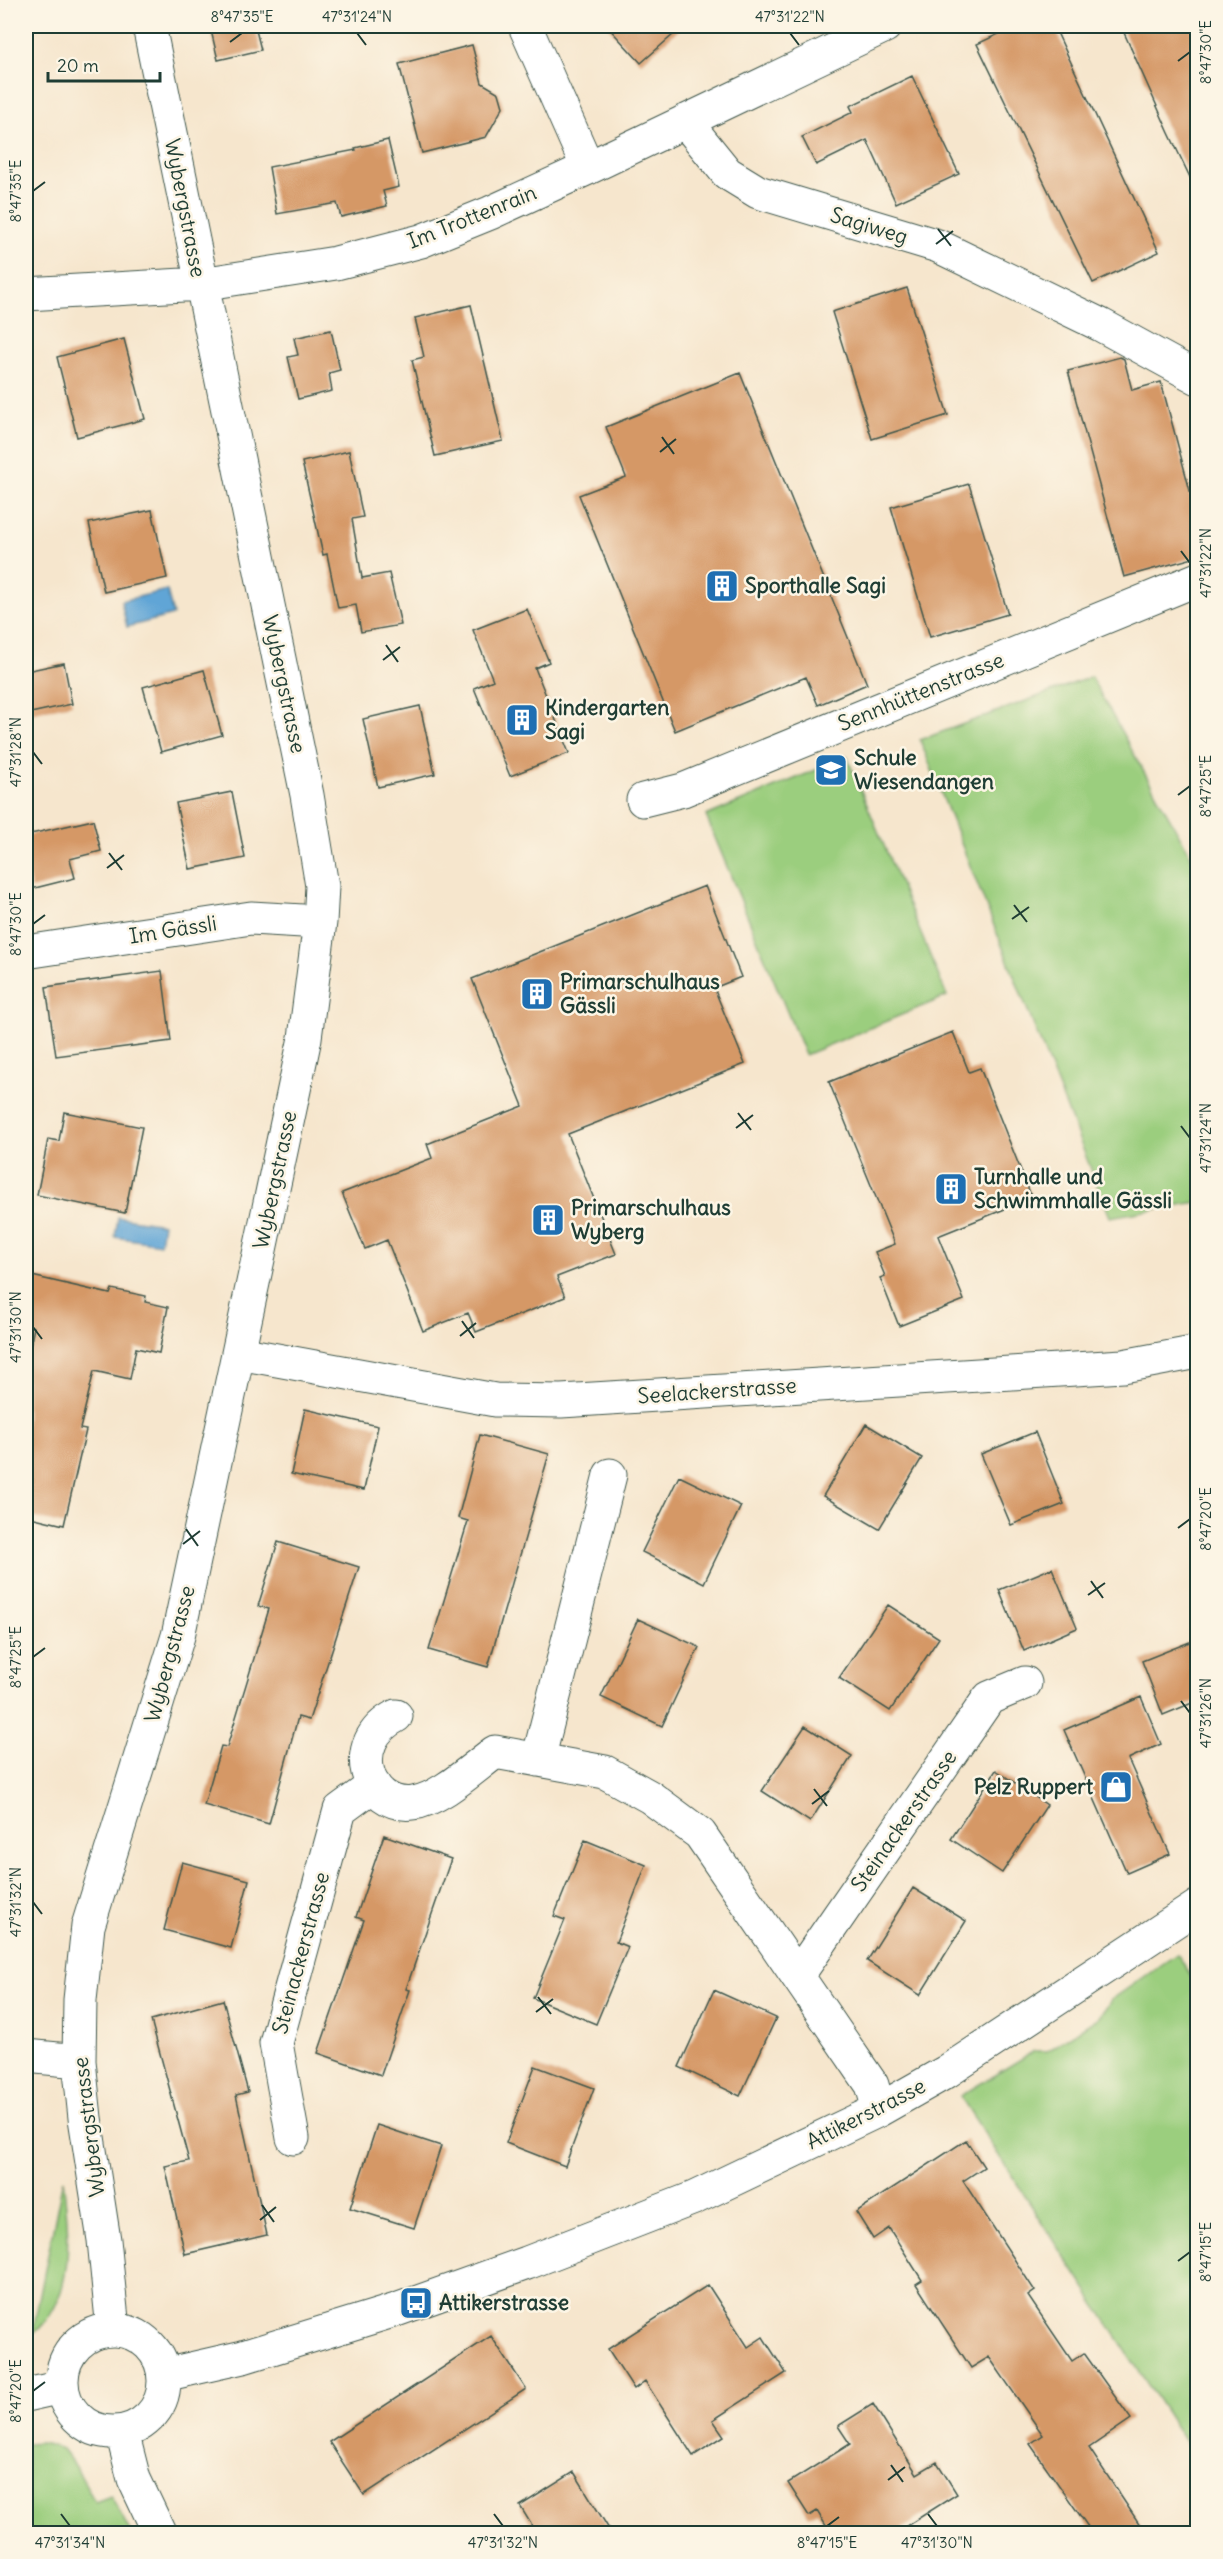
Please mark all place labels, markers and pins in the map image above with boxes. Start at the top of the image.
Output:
building icon: Sporthalle Sagi [704,568,740,604]
place label: Sporthalle Sagi [745,572,886,599]
place label: Kindergarten Sagi [545,694,669,745]
building icon: Kindergarten Sagi [504,702,540,738]
place label: Schule Wiesendangen [854,744,994,795]
school or university icon: Schule Wiesendangen [813,752,849,788]
place label: Primarschulhaus Gässli [560,968,720,1019]
building icon: Primarschulhaus Gässli [519,976,555,1012]
place label: Turnhalle und Schwimmhalle Gässli [974,1163,1172,1214]
building icon: Turnhalle und Schwimmhalle Gässli [933,1171,969,1207]
place label: Primarschulhaus Wyberg [571,1194,731,1245]
building icon: Primarschulhaus Wyberg [530,1202,566,1238]
shop icon: Pelz Ruppert [1098,1769,1134,1805]
place label: Pelz Ruppert [974,1773,1094,1800]
bus stop icon: Attikerstrasse [398,2285,434,2321]
place label: Attikerstrasse [439,2289,569,2316]

